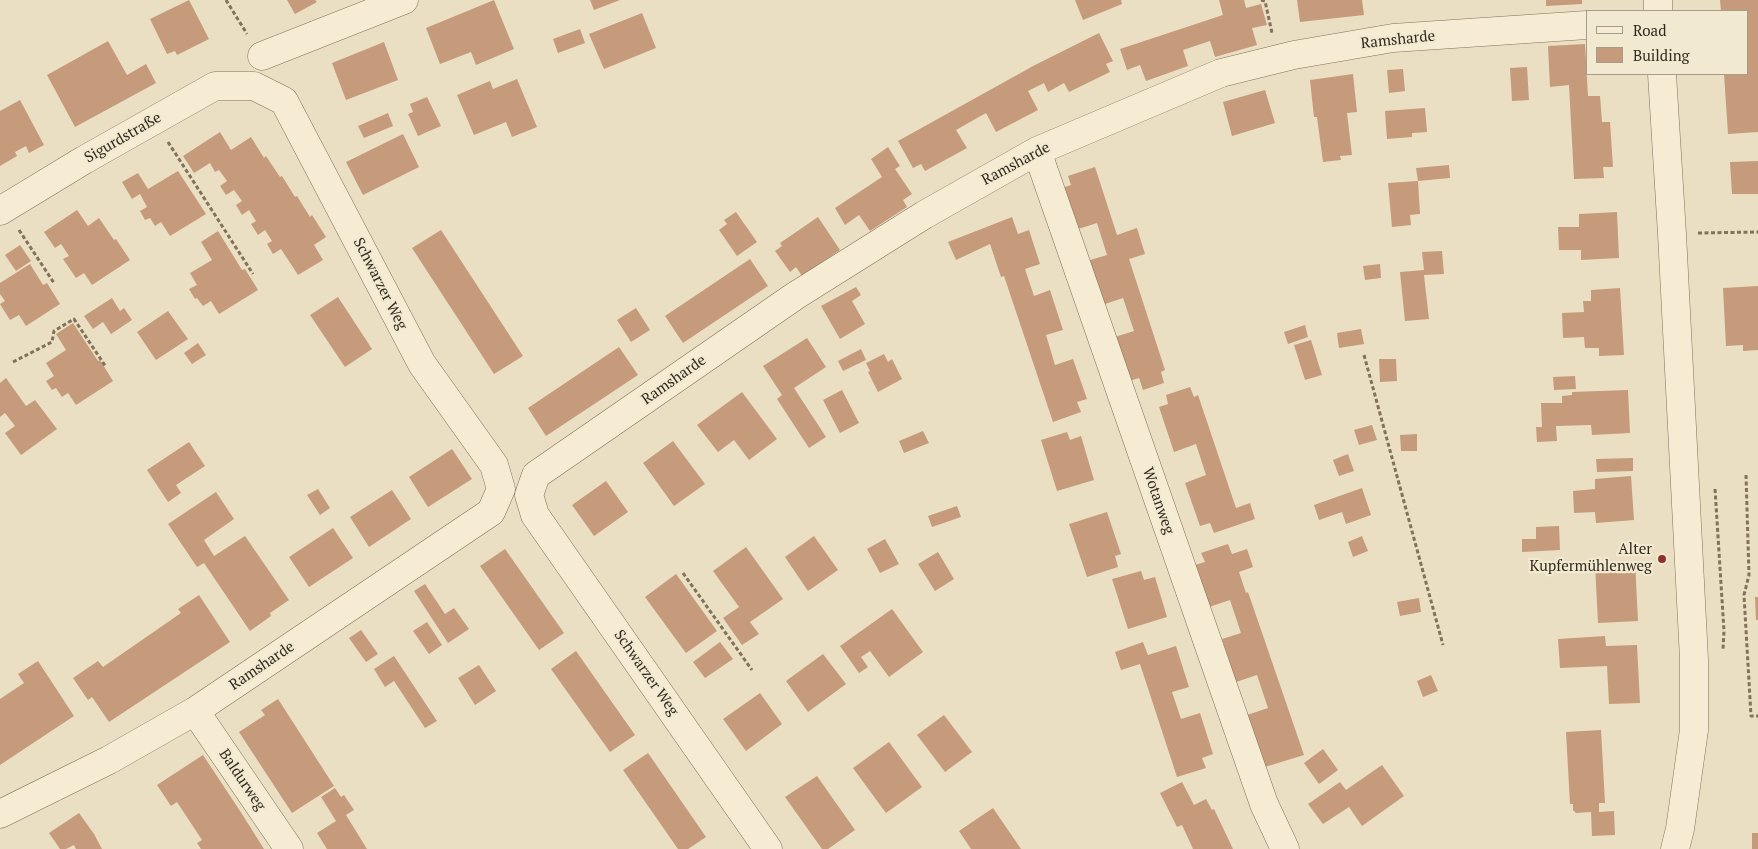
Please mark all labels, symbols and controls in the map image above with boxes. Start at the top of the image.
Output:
legend [1586,10,1748,75]
text: Road [1633,20,1666,40]
street label: Ramsharde [1360,27,1436,53]
text: Building [1633,45,1690,65]
street label: Sigurdstraße [81,109,165,167]
street label: Ramsharde [979,139,1053,189]
street label: Schwarzer Weg [349,235,411,333]
street label: Ramsharde [638,351,710,409]
street label: Wotanweg [1138,465,1178,537]
place label: Alter Kupfermühlenweg [1530,541,1652,576]
marker: Alter Kupfermühlenweg [1656,553,1668,565]
street label: Schwarzer Weg [610,627,682,719]
street label: Ramsharde [226,638,298,694]
street label: Baldurweg [215,746,269,814]

